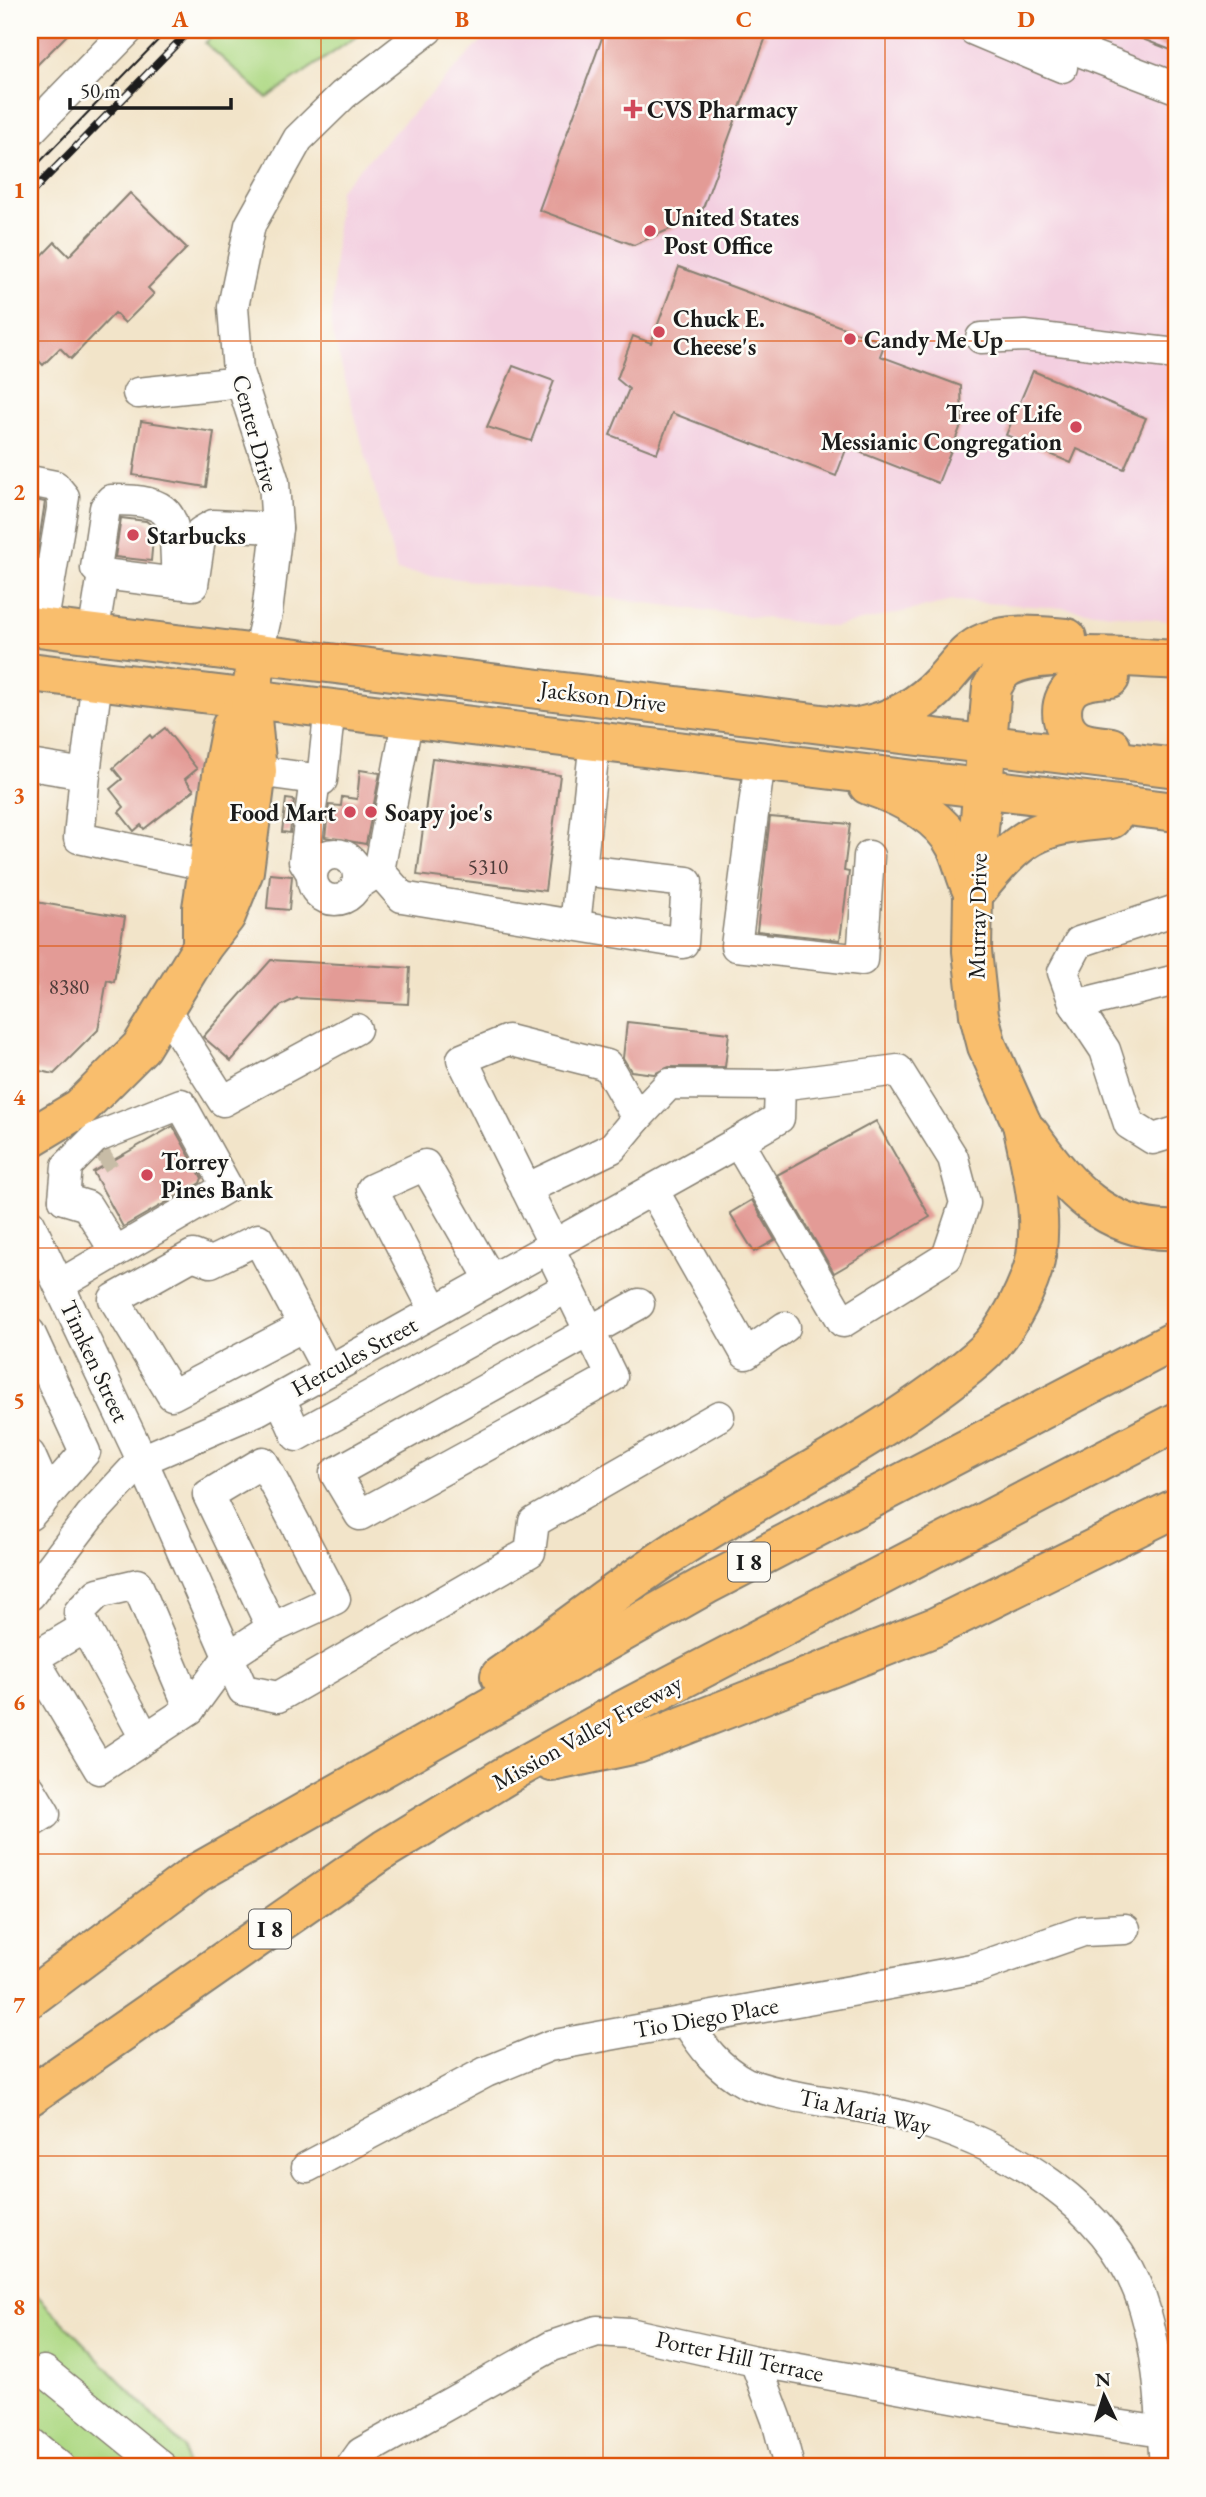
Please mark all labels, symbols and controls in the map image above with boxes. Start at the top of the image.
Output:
text: A [171,4,189,34]
text: B [455,4,469,34]
text: C [736,4,752,34]
text: D [1017,4,1035,34]
scale bar [70,66,231,110]
text: 50 m [80,77,121,104]
place label: CVS Pharmacy [647,94,798,126]
marker: CVS Pharmacy [625,101,641,117]
text: 1 [13,175,25,205]
place label: United States Post Office [664,202,799,261]
marker: United States Post Office [642,223,658,239]
place label: Chuck E. Cheese's [673,303,765,362]
marker: Chuck E. Cheese's [651,324,667,340]
place label: Candy Me Up [864,324,1003,356]
marker: Candy Me Up [842,331,858,347]
street label: Center Drive [225,371,287,495]
place label: Tree of Life Messianic Congregation [821,398,1062,458]
marker: Tree of Life Messianic Congregation [1068,419,1084,435]
text: 2 [13,477,25,507]
place label: Starbucks [147,520,246,551]
marker: Starbucks [125,527,141,543]
street label: Jackson Drive [536,673,668,719]
text: 3 [13,780,25,810]
place label: Food Mart [230,797,336,828]
place label: Soapy joe's [385,797,493,829]
marker: Food Mart [342,804,358,820]
marker: Soapy joe's [363,804,379,820]
house number: 5310 [468,853,508,880]
street label: Murray Drive [960,853,994,979]
house number: 8380 [49,973,89,1000]
text: 4 [13,1082,26,1112]
place label: Torrey Pines Bank [161,1146,274,1205]
marker: Torrey Pines Bank [139,1167,155,1183]
street label: Timken Street [53,1295,137,1428]
street label: Hercules Street [285,1308,423,1403]
text: 5 [13,1385,25,1415]
road number: I 8 [728,1542,770,1582]
street label: Mission Valley Freeway [487,1667,688,1797]
text: 6 [13,1687,25,1717]
road number: I 8 [249,1910,291,1948]
street label: Tio Diego Place [631,1989,781,2045]
text: 7 [13,1990,26,2020]
street label: Tia Maria Way [796,2081,935,2141]
text: 8 [13,2292,25,2322]
street label: Porter Hill Terrace [653,2323,827,2389]
north arrow [1070,2360,1140,2430]
text: N [1094,2366,1112,2393]

